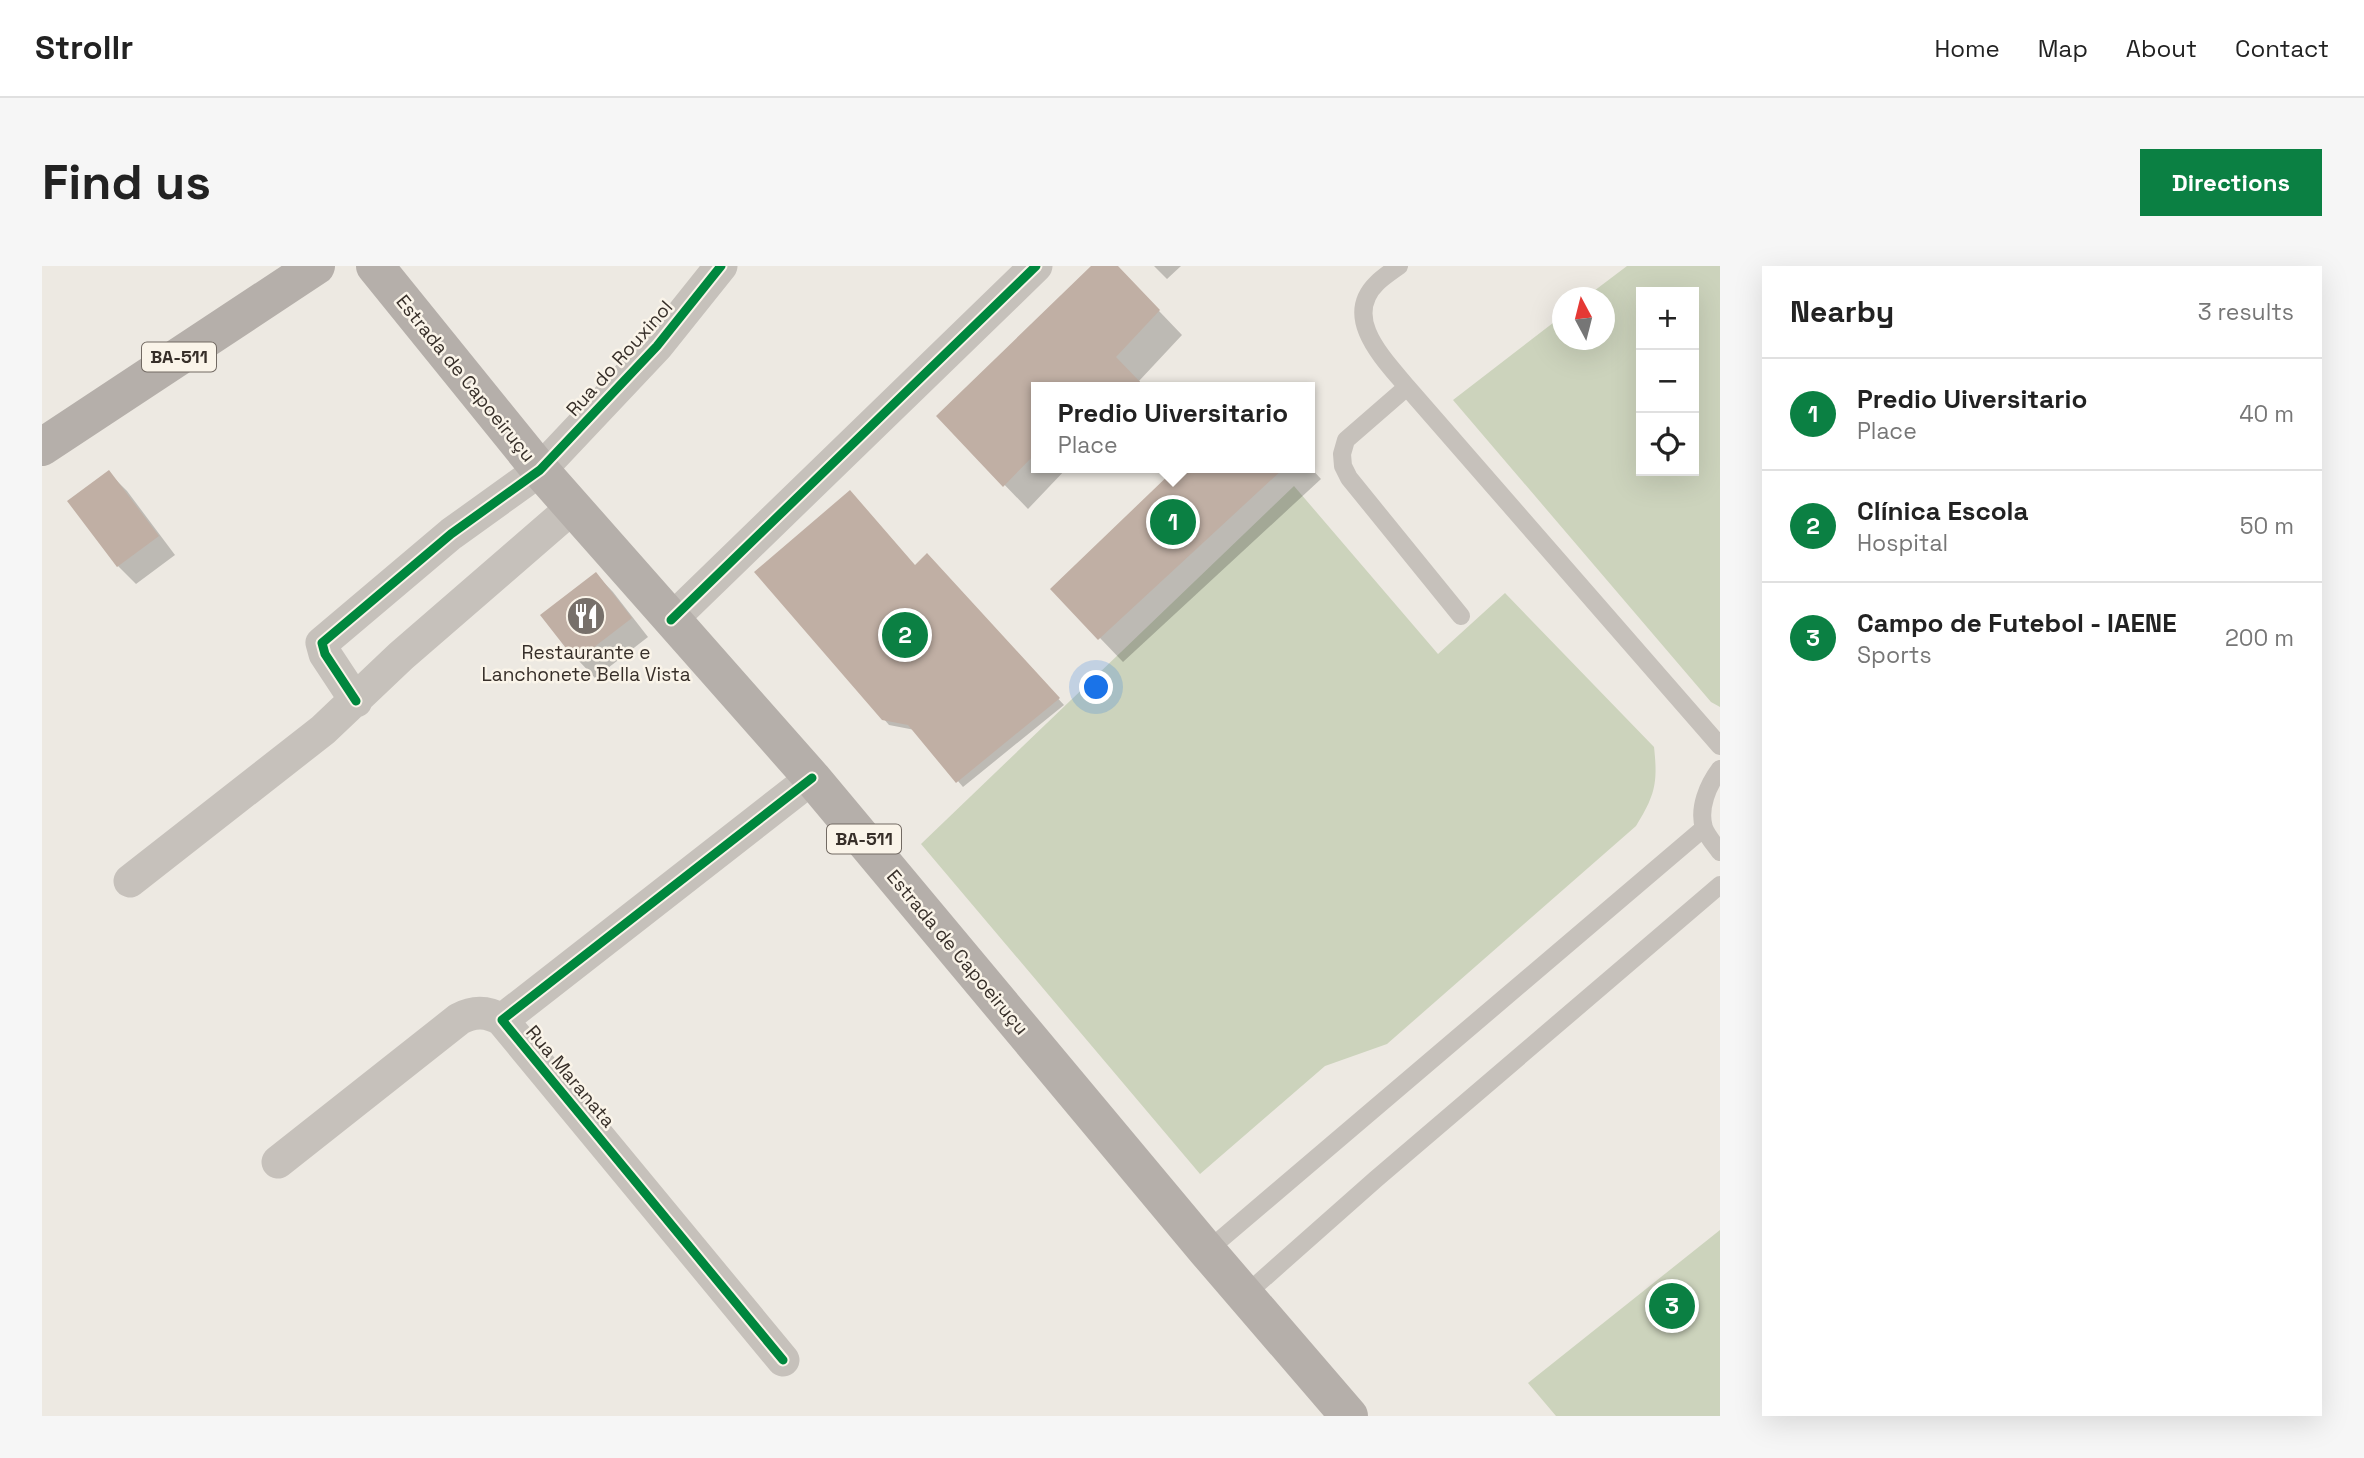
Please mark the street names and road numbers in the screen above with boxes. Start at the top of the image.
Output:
street label: Estrada de Capoeiruçu [390,290,541,467]
street label: Rua do Rouxinol [561,295,678,422]
road number: BA-511 [142,342,216,372]
road number: BA-511 [827,824,901,854]
street label: Estrada de Capoeiruçu [881,865,1034,1040]
street label: Rua Maranata [521,1020,621,1133]

